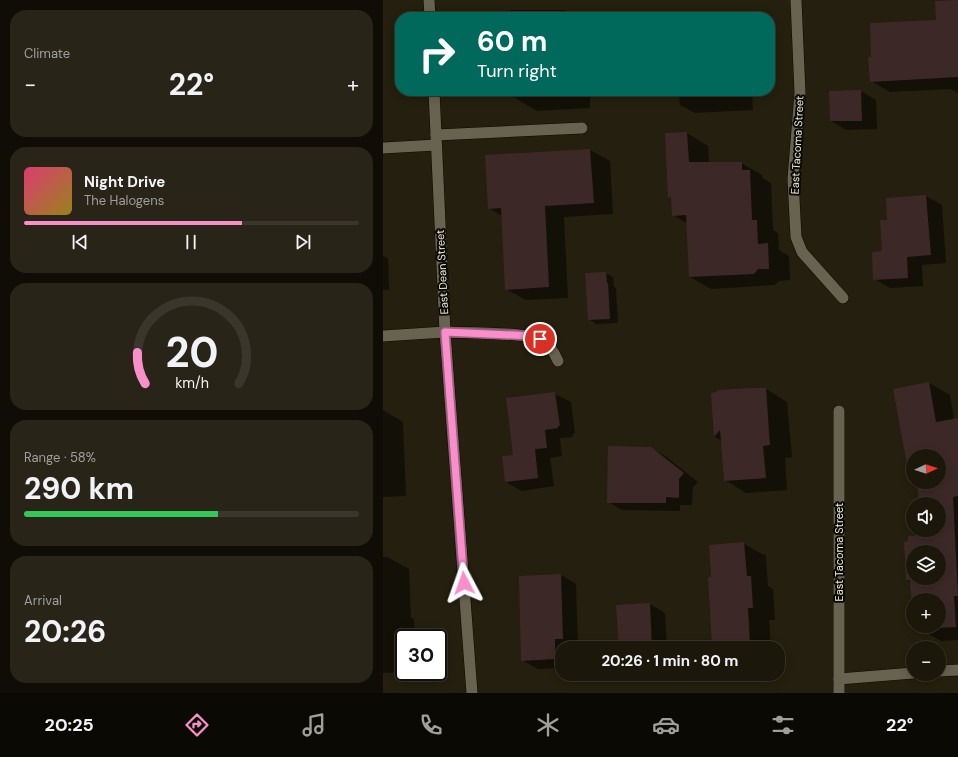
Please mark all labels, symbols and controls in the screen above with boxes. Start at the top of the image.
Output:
text: 60 m [477,23,547,60]
icon: right [411,28,463,80]
text: Climate [24,45,70,62]
text: Turn right [477,59,557,83]
text: 22° [169,65,214,104]
text: − [24,70,36,99]
text: + [347,70,359,99]
street label: East Tacoma Street [787,95,807,195]
text: Night Drive [84,172,165,192]
text: The Halogens [84,192,164,209]
street label: East Dean Street [433,229,451,315]
icon: previous [69,231,91,253]
icon: pause [180,231,202,253]
icon: next [292,231,314,253]
pin [523,322,557,356]
text: 20 [165,326,218,380]
icon: arrive [529,328,551,350]
text: km/h [175,374,208,392]
text: Range · 58% [24,449,96,466]
north arrow [906,449,946,489]
map controls [906,449,946,681]
text: 290 km [24,469,134,508]
button: sound [906,497,946,537]
street label: East Tacoma Street [832,503,846,601]
button: layers [906,545,946,585]
position arrow [443,562,485,604]
text: Arrival [24,592,62,609]
button: + [906,593,946,633]
text: 20:26 [24,612,106,651]
speed limit sign: 30 [395,629,447,681]
button: − [906,641,946,681]
text: 20:26 · 1 min · 80 m [602,651,738,671]
icon: directions [183,711,211,739]
icon: music [300,711,328,739]
icon: phone [417,711,445,739]
icon: climate [534,711,562,739]
icon: car [652,711,680,739]
icon: filters [769,711,797,739]
text: 20:25 [45,713,94,737]
text: 22° [886,713,913,737]

